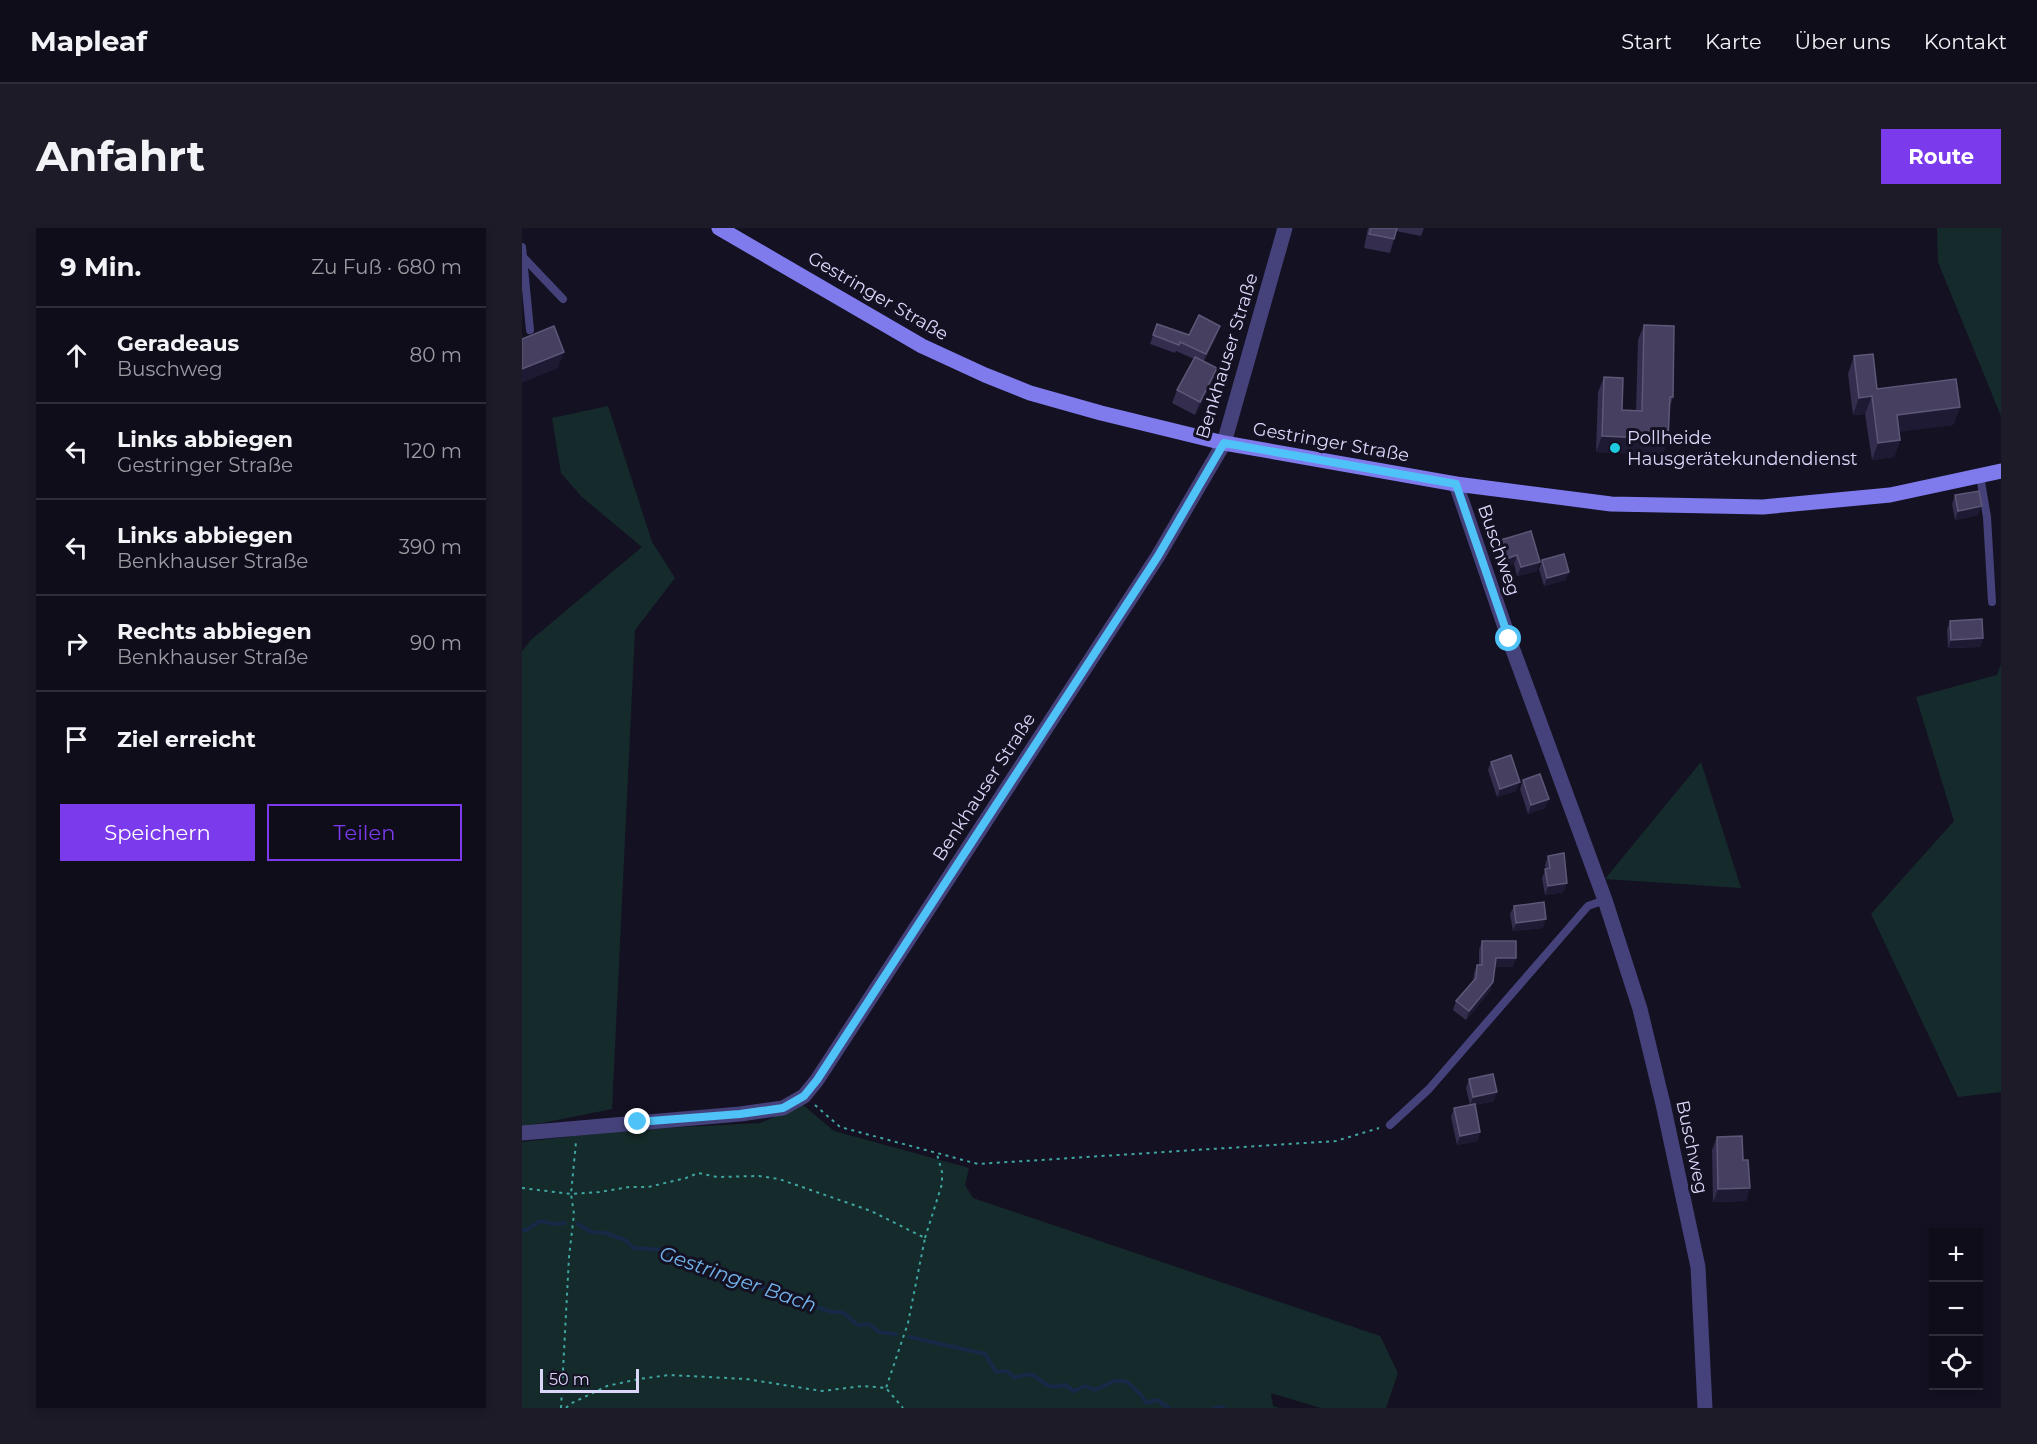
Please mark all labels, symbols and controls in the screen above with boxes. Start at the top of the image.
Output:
text: Mapleaf [30,24,147,58]
text: Start [1621,29,1672,54]
text: Karte [1705,29,1762,54]
text: Über uns [1795,29,1891,54]
text: Kontakt [1924,29,2007,54]
button: Route [1881,129,2001,184]
text: Anfahrt [36,130,205,182]
street label: Gestringer Straße [804,247,952,345]
text: 9 Min. [60,251,141,283]
text: Zu Fuß · 680 m [311,255,462,279]
street label: Benkhauser Straße [1191,270,1263,442]
text: Geradeaus [117,330,239,357]
icon: ahead [60,339,93,372]
text: 80 m [410,343,462,367]
text: Buschweg [117,357,223,381]
street label: Gestringer Straße [1251,417,1411,467]
text: Links abbiegen [117,426,293,453]
place label: Pollheide Hausgerätekundendienst [1627,427,1858,470]
icon: left [60,435,93,468]
text: 120 m [404,439,462,463]
marker: Pollheide Hausgerätekundendienst [1608,441,1622,455]
text: Gestringer Straße [117,453,293,477]
street label: Buschweg [1473,501,1525,599]
text: Links abbiegen [117,522,293,549]
icon: left [60,531,93,564]
text: 390 m [399,535,462,559]
text: Benkhauser Straße [117,549,308,573]
text: Rechts abbiegen [117,618,312,645]
route start [1495,625,1521,651]
icon: right [60,627,93,660]
text: 90 m [410,631,462,655]
text: Benkhauser Straße [117,645,308,669]
street label: Benkhauser Straße [928,709,1040,865]
icon: arrive [60,723,93,756]
text: Ziel erreicht [117,726,256,753]
button: Speichern [60,804,255,861]
button: Teilen [267,804,462,861]
street label: Buschweg [1671,1098,1713,1196]
route end [624,1108,650,1134]
map controls [1929,1228,1983,1390]
button: + [1929,1228,1983,1282]
water label: Gestringer Bach [656,1241,820,1317]
button: − [1929,1282,1983,1336]
button: locate [1929,1336,1983,1390]
scale bar [540,1366,639,1394]
text: 50 m [549,1370,590,1389]

